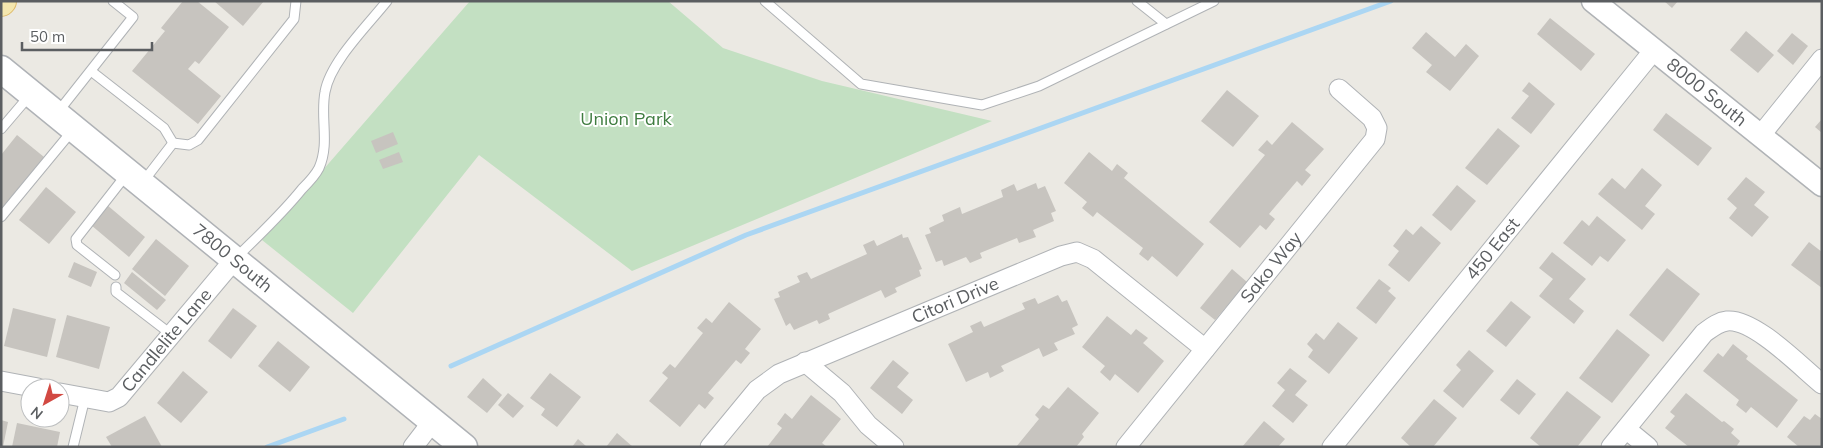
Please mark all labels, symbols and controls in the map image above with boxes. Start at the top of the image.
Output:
scale bar [22,20,152,52]
text: 50 m [30,27,65,46]
street label: 8000 South [1662,53,1752,131]
park label: Union Park [580,107,672,130]
street label: 450 East [1460,213,1524,284]
street label: 7800 South [188,218,278,297]
street label: Sako Way [1235,226,1307,307]
street label: Citori Drive [908,271,1002,328]
street label: Candlelite Lane [116,283,216,397]
north arrow [20,378,70,428]
text: N [27,403,47,423]

